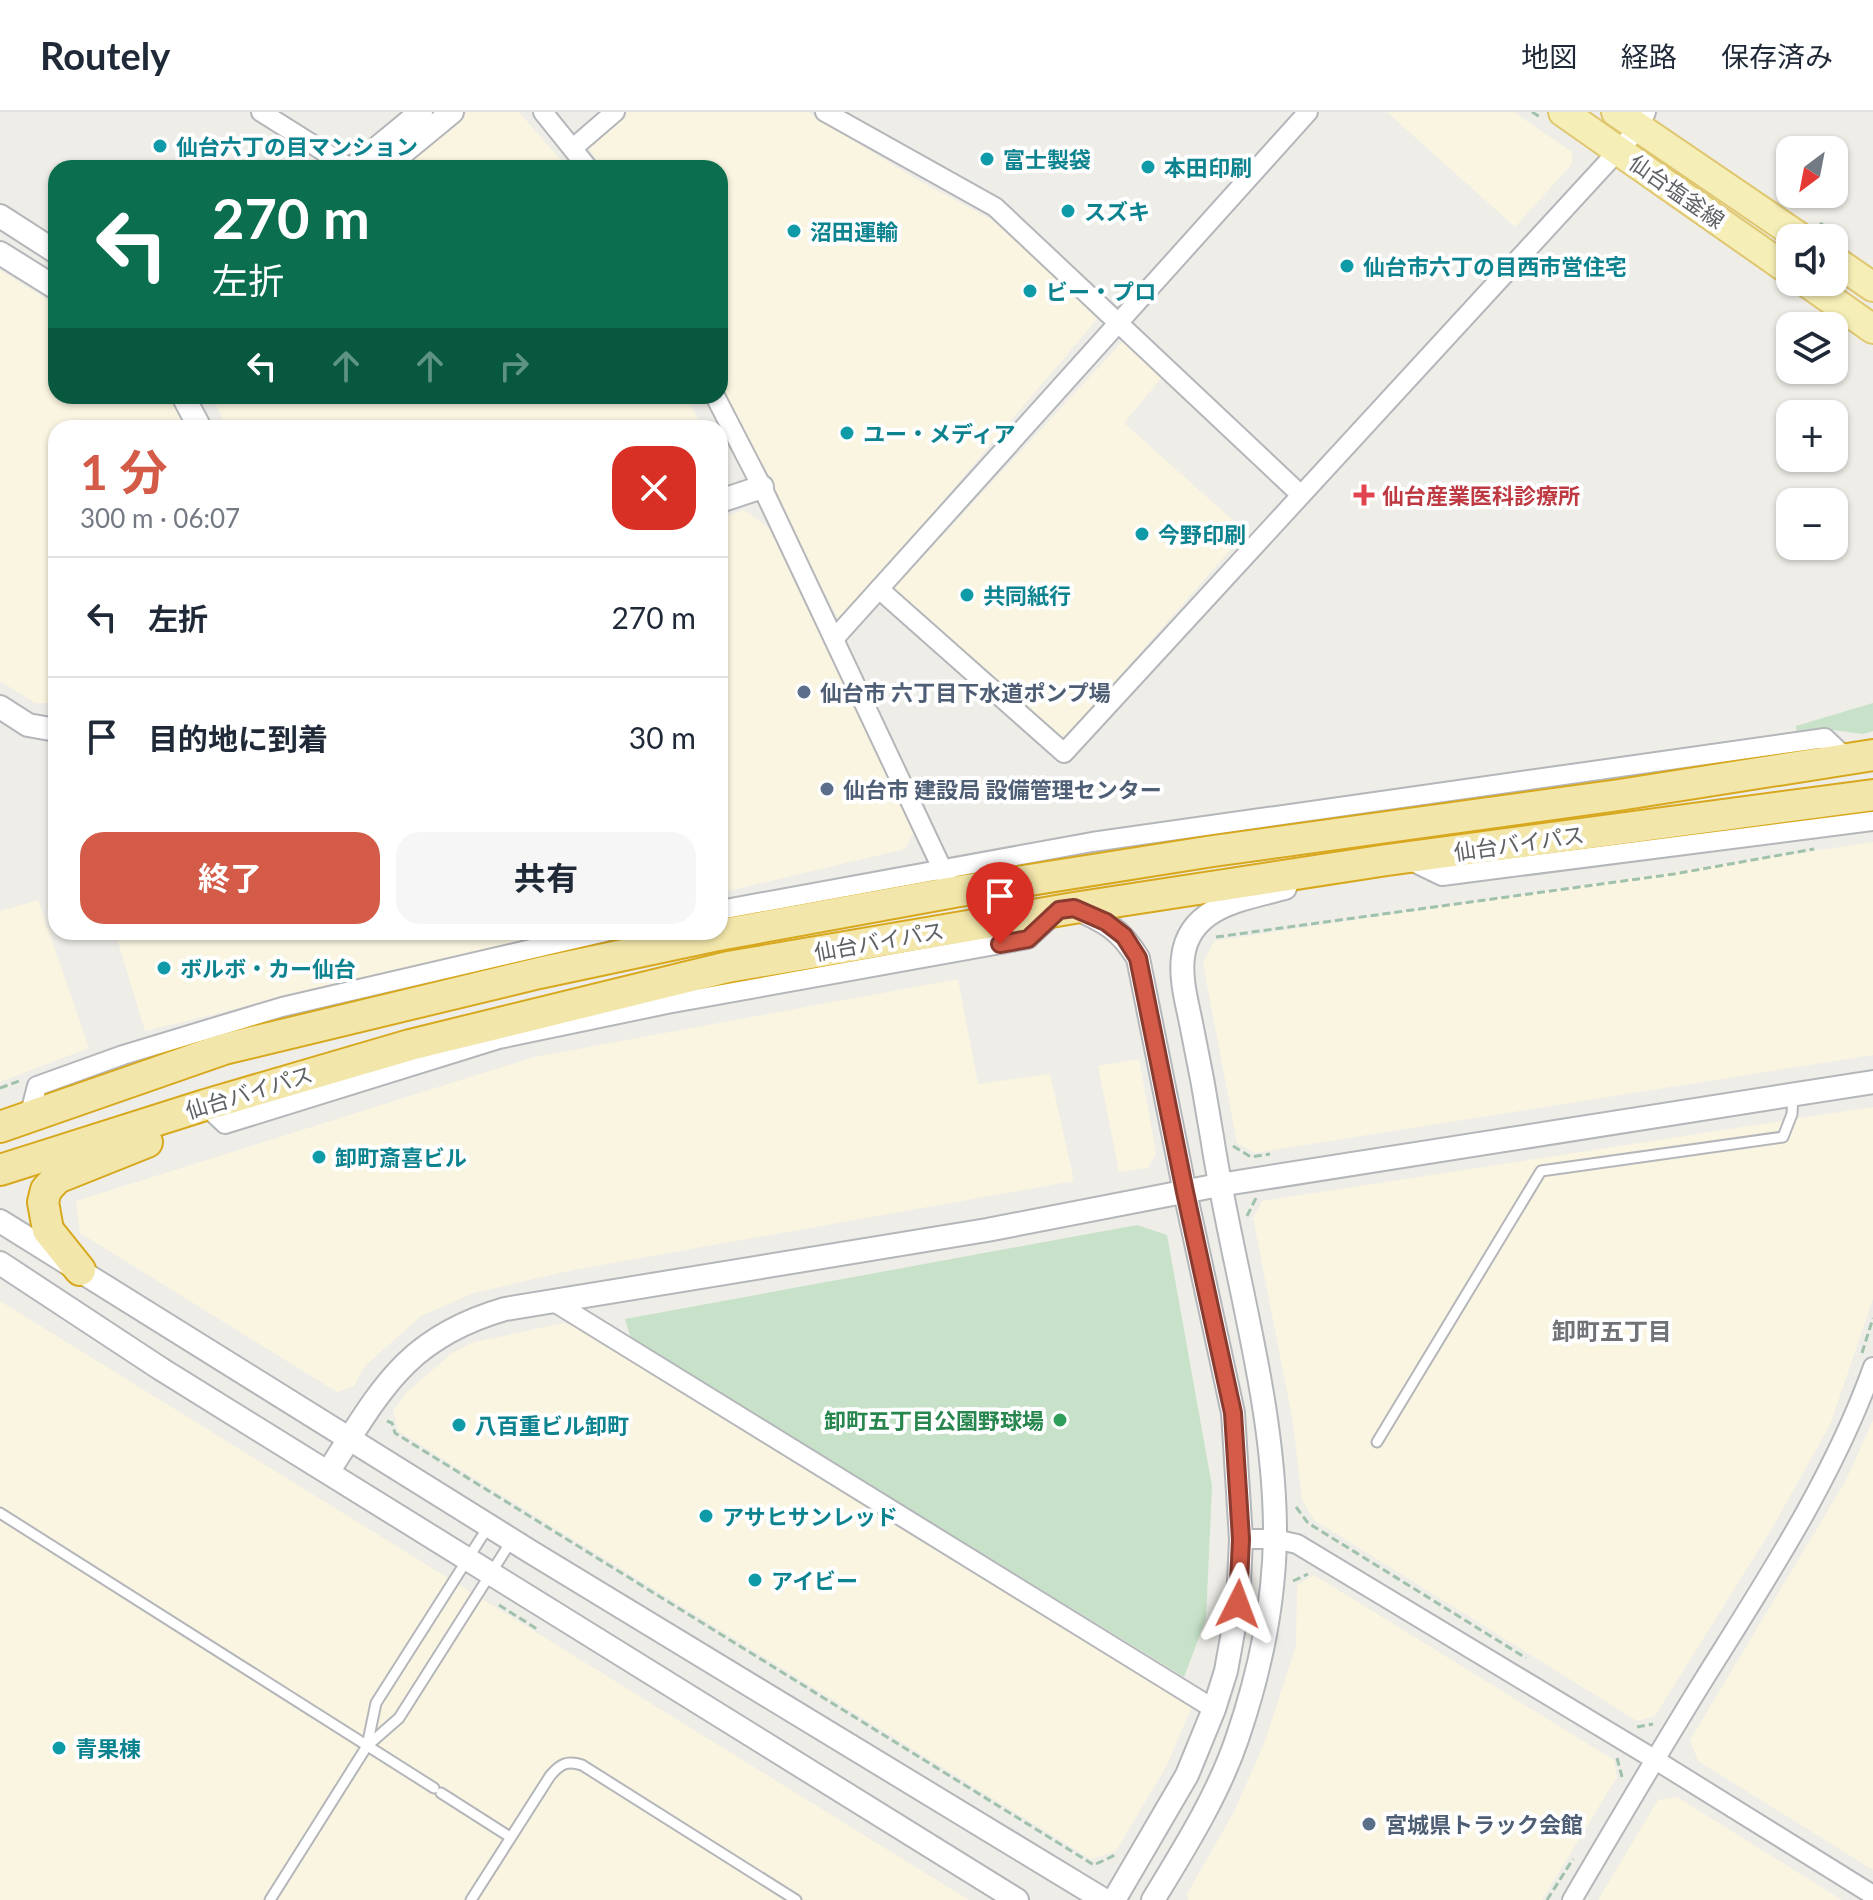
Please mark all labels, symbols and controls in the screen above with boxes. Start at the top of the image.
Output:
text: Routely [40,32,170,78]
text: 地図 [1521,39,1577,73]
text: 経路 [1621,39,1677,73]
text: 保存済み [1721,39,1833,73]
place label: 仙台六丁の目マンション [176,133,418,160]
north arrow [1776,136,1848,208]
map controls [1776,136,1848,560]
marker: 仙台六丁の目マンション [151,137,169,155]
place label: 富士製袋 [1003,146,1091,173]
street label: 仙台塩釜線 [1624,148,1730,234]
marker: 富士製袋 [978,150,996,168]
place label: 本田印刷 [1164,154,1252,181]
marker: 本田印刷 [1139,158,1157,176]
text: 270 m [212,184,370,251]
icon: left [80,192,184,296]
place label: スズキ [1084,198,1150,225]
marker: スズキ [1059,202,1077,220]
place label: 沼田運輸 [810,218,898,245]
marker: 沼田運輸 [785,222,803,240]
button: sound [1776,224,1848,296]
place label: 仙台市六丁の目西市営住宅 [1363,253,1627,280]
marker: 仙台市六丁の目西市営住宅 [1338,257,1356,275]
text: 左折 [212,258,284,302]
place label: ビー・プロ [1046,278,1156,305]
marker: ビー・プロ [1021,282,1039,300]
button: layers [1776,312,1848,384]
icon: left [240,344,284,388]
icon: ahead [324,344,368,388]
icon: ahead [408,344,452,388]
icon: right [492,344,536,388]
button: + [1776,400,1848,472]
place label: ユー・メディア [863,420,1015,447]
marker: ユー・メディア [838,424,856,442]
text: 1 分 [80,443,168,500]
button: close [612,446,696,530]
place label: 仙台産業医科診療所 [1382,482,1580,509]
marker: 仙台産業医科診療所 [1353,484,1375,506]
button: − [1776,488,1848,560]
text: 300 m · 06:07 [80,502,240,534]
place label: 今野印刷 [1158,521,1246,548]
marker: 今野印刷 [1133,525,1151,543]
place label: 共同紙行 [983,582,1071,609]
marker: 共同紙行 [958,586,976,604]
icon: left [80,595,124,639]
text: 270 m [611,599,696,635]
text: 左折 [148,600,208,636]
place label: 仙台市 六丁目下水道ポンプ場 [820,679,1111,706]
marker: 仙台市 六丁目下水道ポンプ場 [795,683,813,701]
icon: arrive [80,715,124,759]
text: 30 m [629,719,696,755]
text: 目的地に到着 [148,720,328,756]
place label: 仙台市 建設局 設備管理センター [843,776,1162,803]
marker: 仙台市 建設局 設備管理センター [818,780,836,798]
street label: 仙台バイパス [1452,820,1586,866]
button: 終了 [80,832,380,924]
button: 共有 [396,832,696,924]
pin [966,862,1034,944]
icon: arrive [978,874,1022,918]
street label: 仙台バイパス [812,916,946,966]
place label: ボルボ・カー仙台 [180,955,356,982]
marker: ボルボ・カー仙台 [155,959,173,977]
street label: 仙台バイパス [182,1060,316,1124]
place label: 卸町斎喜ビル [335,1144,467,1171]
marker: 卸町斎喜ビル [310,1148,328,1166]
district label: 卸町五丁目 [1552,1316,1672,1345]
place label: 卸町五丁目公園野球場 [824,1407,1044,1434]
marker: 卸町五丁目公園野球場 [1051,1411,1069,1429]
place label: 八百重ビル卸町 [475,1412,629,1439]
marker: 八百重ビル卸町 [450,1416,468,1434]
place label: アサヒサンレッド [722,1503,898,1530]
marker: アサヒサンレッド [697,1507,715,1525]
position arrow [1196,1562,1280,1646]
place label: アイビー [771,1567,858,1594]
marker: アイビー [746,1571,764,1589]
place label: 青果棟 [75,1735,141,1762]
marker: 青果棟 [50,1739,68,1757]
place label: 宮城県トラック会館 [1385,1811,1583,1838]
marker: 宮城県トラック会館 [1360,1815,1378,1833]

